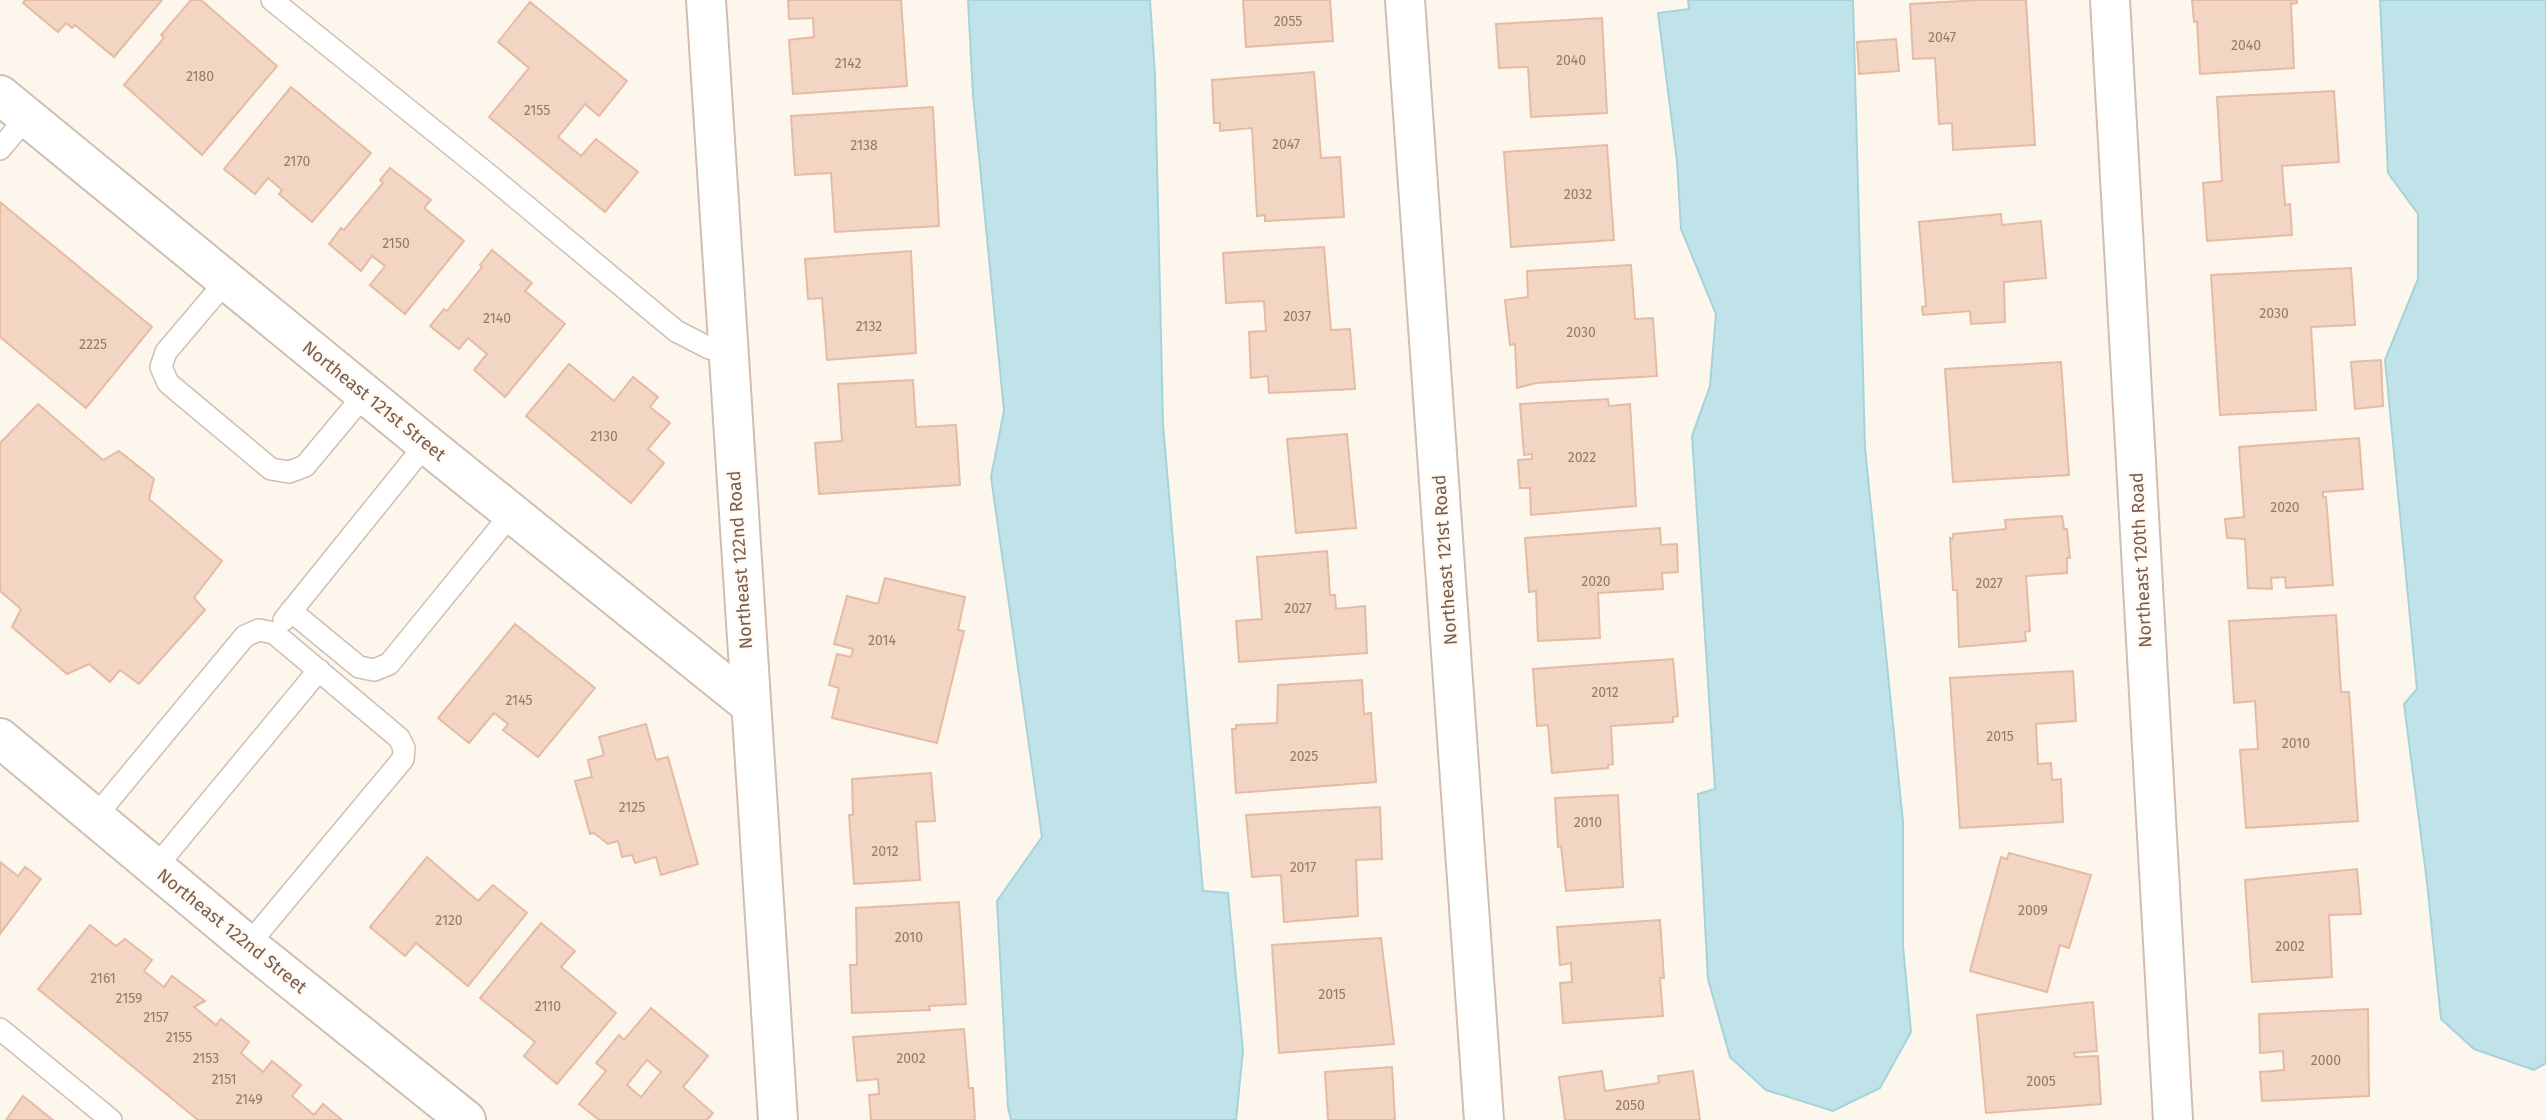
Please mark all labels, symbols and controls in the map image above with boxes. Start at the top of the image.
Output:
house number: 2055 [1274,13,1302,30]
house number: 2047 [1928,29,1956,46]
house number: 2040 [2231,37,2261,54]
house number: 2040 [1556,52,1586,69]
house number: 2142 [835,55,861,72]
house number: 2180 [186,68,214,85]
house number: 2155 [524,102,550,119]
house number: 2047 [1272,136,1300,153]
house number: 2138 [850,137,878,154]
house number: 2170 [284,153,310,170]
house number: 2032 [1564,186,1592,203]
house number: 2150 [382,235,410,252]
house number: 2030 [2259,305,2289,322]
house number: 2037 [1283,308,1311,325]
house number: 2140 [483,310,511,327]
house number: 2132 [856,318,882,335]
house number: 2030 [1566,324,1596,341]
house number: 2225 [79,336,107,353]
street label: Northeast 121st Street [298,336,451,466]
house number: 2130 [590,428,618,445]
house number: 2022 [1568,449,1596,466]
street label: Northeast 122nd Road [723,470,757,650]
street label: Northeast 120th Road [2125,472,2157,648]
street label: Northeast 121st Road [1428,474,1462,646]
house number: 2020 [2270,499,2300,516]
house number: 2020 [1581,573,1611,590]
house number: 2027 [1975,575,2003,592]
house number: 2027 [1284,600,1312,617]
house number: 2014 [868,632,897,649]
house number: 2012 [1591,684,1619,701]
house number: 2145 [506,692,532,709]
house number: 2015 [1986,728,2014,745]
house number: 2010 [2282,735,2310,752]
house number: 2025 [1290,748,1318,765]
house number: 2125 [619,799,645,816]
house number: 2010 [1574,814,1602,831]
house number: 2012 [871,843,899,860]
house number: 2017 [1290,859,1316,876]
street label: Northeast 122nd Street [153,864,312,998]
house number: 2009 [2018,902,2048,919]
house number: 2120 [435,912,463,929]
house number: 2010 [895,929,923,946]
house number: 2002 [2275,938,2305,955]
house number: 2161 [90,970,116,987]
house number: 2015 [1318,986,1346,1003]
house number: 2159 [116,990,142,1007]
house number: 2110 [535,998,561,1015]
house number: 2157 [143,1009,169,1026]
house number: 2155 [166,1029,192,1046]
house number: 2153 [193,1050,219,1067]
house number: 2002 [896,1050,926,1067]
house number: 2000 [2311,1052,2341,1069]
house number: 2151 [211,1071,237,1088]
house number: 2005 [2026,1073,2056,1090]
house number: 2149 [235,1091,263,1108]
house number: 2050 [1615,1097,1645,1114]

